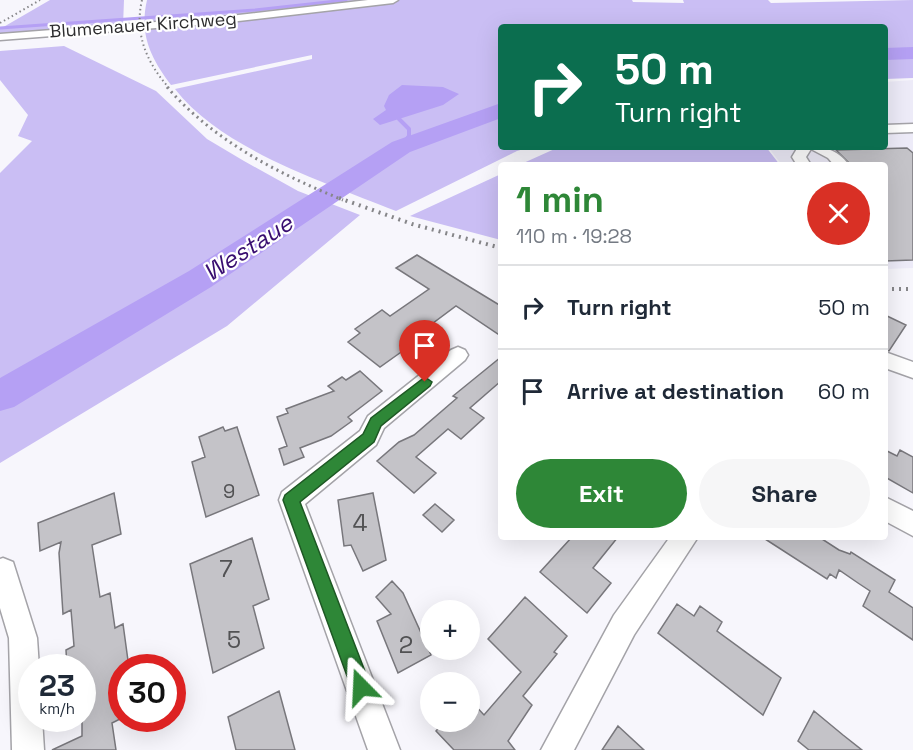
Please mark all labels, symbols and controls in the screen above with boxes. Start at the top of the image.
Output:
street label: Blumenauer Kirchweg [49,6,237,43]
text: 50 m [615,43,714,96]
icon: right [516,48,594,126]
text: Turn right [615,95,742,130]
text: 1 min [516,177,604,223]
button: close [807,182,870,245]
water label: Westaue [197,207,299,288]
text: 110 m · 19:28 [516,223,632,249]
icon: right [516,291,549,324]
text: Turn right [567,293,672,321]
text: 50 m [818,293,870,321]
pin [399,320,450,382]
icon: arrive [408,329,441,362]
icon: arrive [516,375,549,408]
text: Arrive at destination [567,377,784,405]
text: 60 m [818,377,870,405]
button: Exit [516,459,687,528]
button: Share [699,459,870,528]
house number: 9 [223,478,235,504]
house number: 4 [353,507,368,538]
house number: 7 [219,553,233,584]
map controls [420,600,480,732]
button: + [420,600,480,660]
house number: 5 [227,624,241,655]
house number: 2 [399,629,413,660]
speed limit sign: 30 [108,654,186,732]
position arrow [329,655,393,719]
text: 23 [39,666,75,705]
button: − [420,672,480,732]
text: km/h [39,699,75,718]

